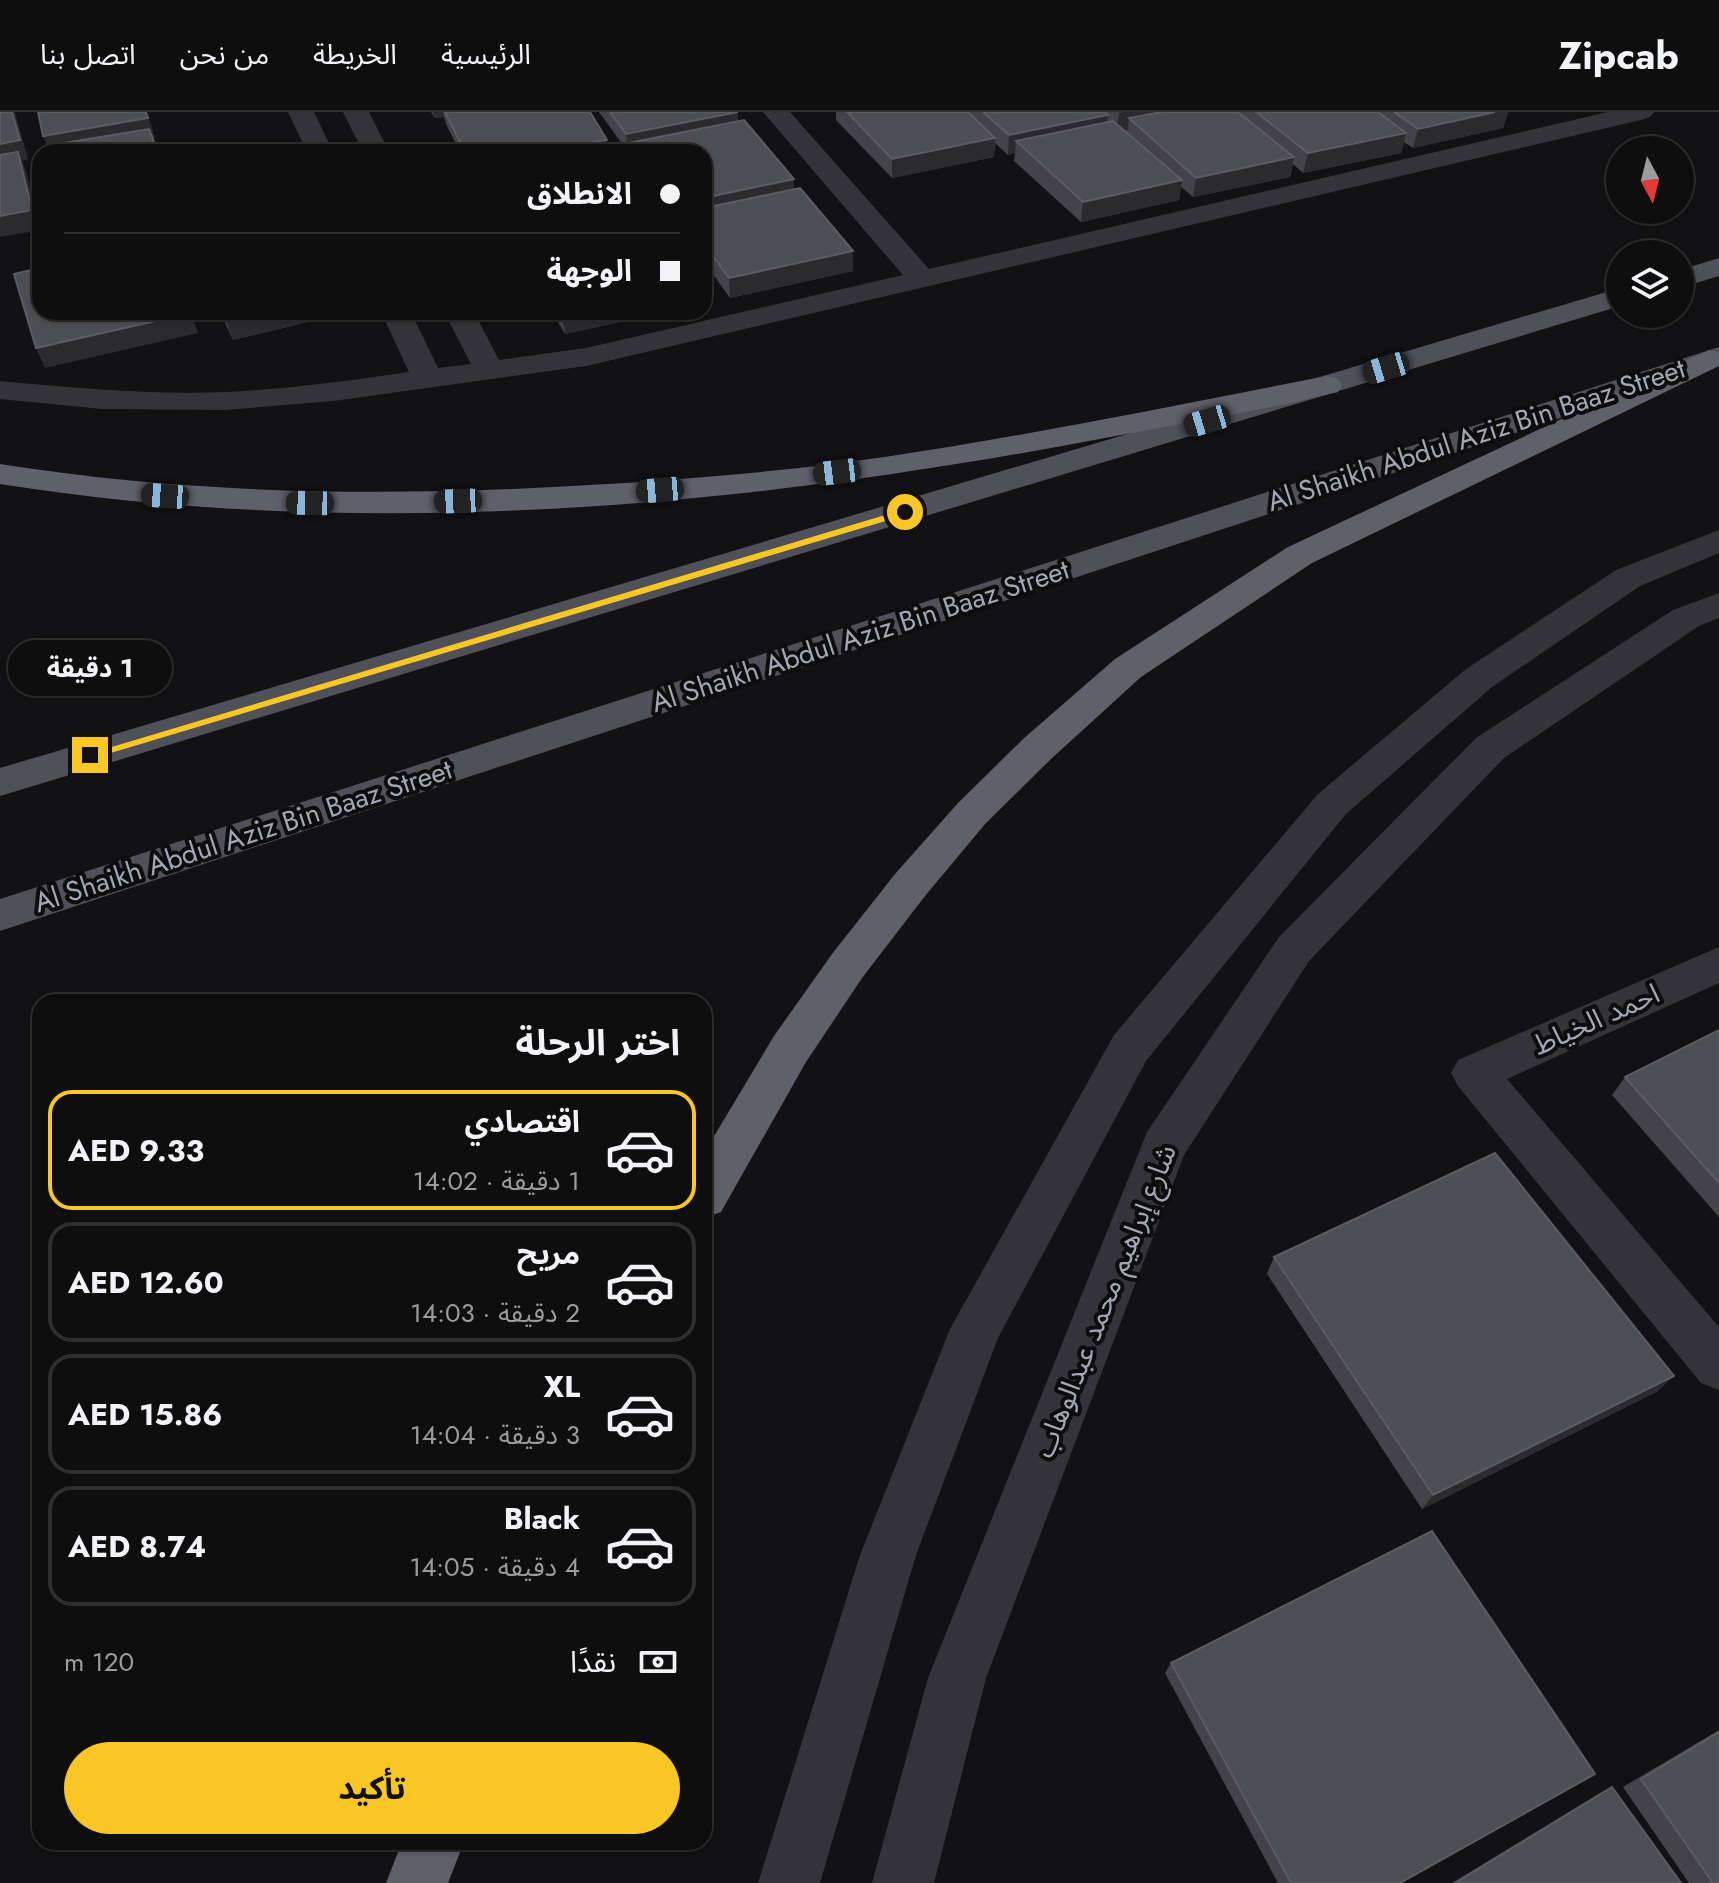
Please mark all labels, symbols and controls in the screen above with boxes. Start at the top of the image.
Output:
text: Zipcab [1559,28,1679,83]
text: اتصل بنا [40,34,136,75]
text: من نحن [180,34,269,75]
text: الخريطة [313,34,397,75]
text: الرئيسية [441,34,531,75]
north arrow [1606,136,1694,224]
map controls [1606,136,1694,328]
text: الانطلاق [527,172,632,215]
button: layers [1606,240,1694,328]
text: الوجهة [547,249,632,292]
street label: Al Shaikh Abdul Aziz Bin Baaz Street [1262,348,1691,522]
car [1360,350,1412,386]
car [1181,403,1233,439]
car [812,457,862,487]
car [635,476,685,504]
car [140,482,190,510]
car [434,488,482,514]
car [286,491,334,515]
route start [887,494,923,530]
street label: Al Shaikh Abdul Aziz Bin Baaz Street [646,549,1075,723]
callout: 1 دقيقة [8,639,172,695]
text: 1 دقيقة [47,649,133,687]
route end [72,737,108,773]
street label: Al Shaikh Abdul Aziz Bin Baaz Street [29,749,458,923]
street label: احمد الخياط [1526,973,1666,1065]
text: اختر الرحلة [515,1016,680,1068]
text: اقتصادي [465,1100,580,1143]
icon: car [604,1114,676,1186]
text: AED 9.33 [68,1129,204,1172]
street label: شارع إبراهيم محمد عبدالوهاب [1023,1138,1188,1464]
text: 1 دقيقة · 14:02 [413,1162,580,1200]
text: مريح [517,1232,580,1275]
icon: car [604,1246,676,1318]
text: AED 12.60 [68,1261,224,1304]
text: 2 دقيقة · 14:03 [410,1294,580,1332]
text: XL [544,1365,580,1408]
icon: car [604,1378,676,1450]
text: AED 15.86 [68,1393,222,1436]
text: 3 دقيقة · 14:04 [410,1416,580,1454]
text: Black [504,1497,580,1540]
icon: car [604,1510,676,1582]
text: AED 8.74 [68,1525,206,1568]
text: 4 دقيقة · 14:05 [409,1548,580,1586]
text: نقدًا [570,1640,616,1683]
icon: cash [636,1640,680,1684]
text: 120 m [64,1643,134,1681]
button: تأكيد [64,1742,680,1834]

